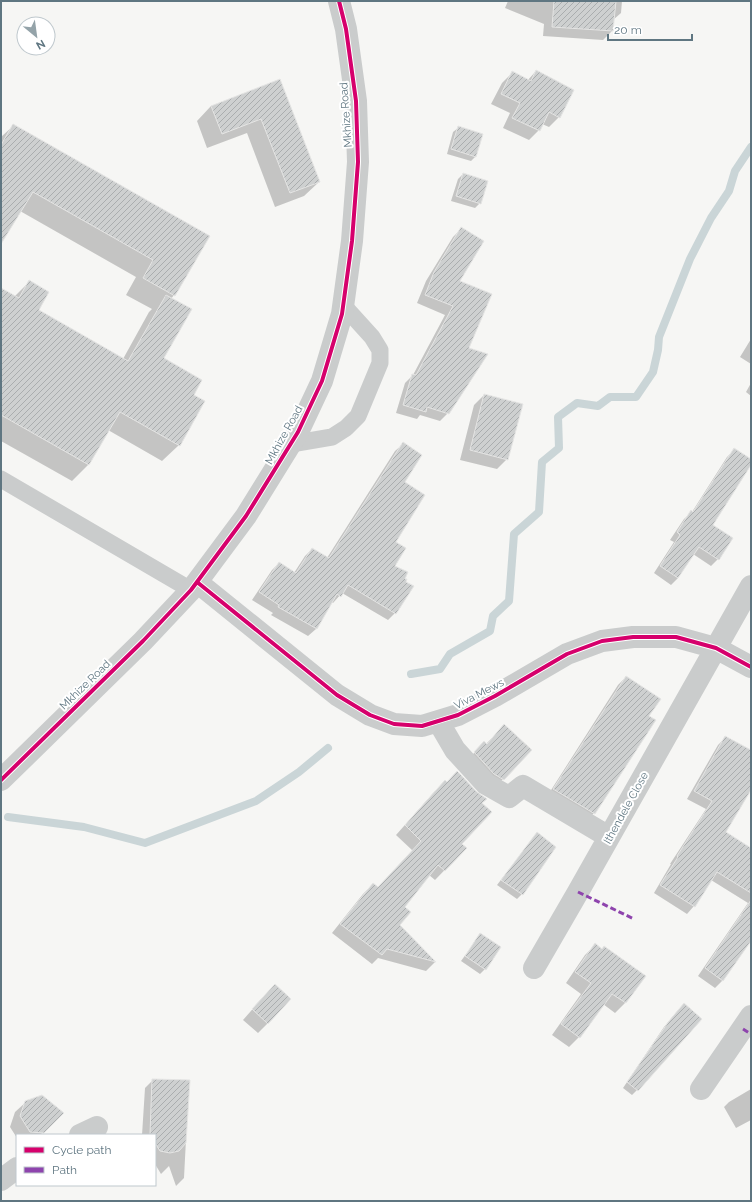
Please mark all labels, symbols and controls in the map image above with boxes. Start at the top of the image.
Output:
north arrow [16,16,56,56]
scale bar [608,16,692,42]
text: 20 m [614,23,642,37]
text: N [34,37,47,52]
street label: Mkhize Road [337,82,355,148]
street label: Mkhize Road [263,403,306,467]
street label: Mkhize Road [57,658,113,712]
street label: Viva Mews [452,676,506,712]
street label: Ithendele Close [601,769,651,846]
legend [16,1134,156,1186]
text: Cycle path [52,1143,111,1157]
text: Path [52,1163,77,1177]

